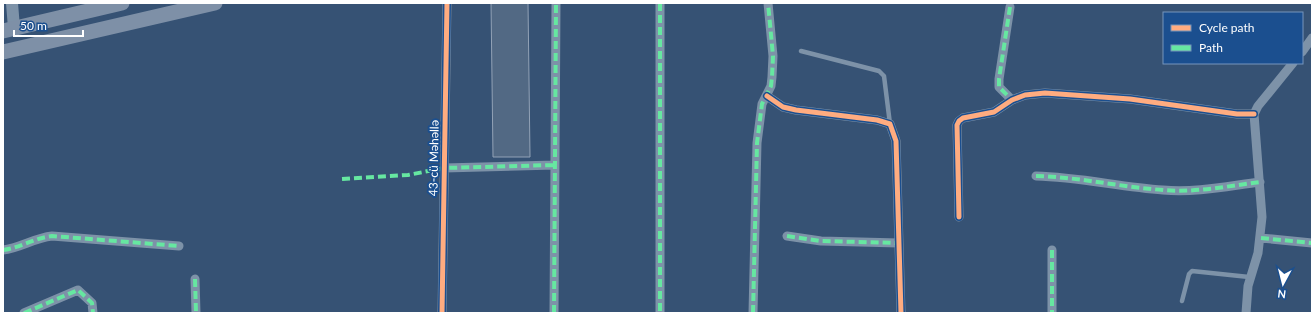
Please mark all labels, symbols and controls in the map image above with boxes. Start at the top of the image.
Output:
scale bar [14,12,83,38]
legend [1163,12,1303,64]
text: 50 m [20,18,47,33]
text: Cycle path [1199,20,1254,35]
text: Path [1199,40,1223,55]
street label: 43-cü Məhəllə [425,120,442,196]
north arrow [1263,264,1303,304]
text: N [1277,287,1287,301]

